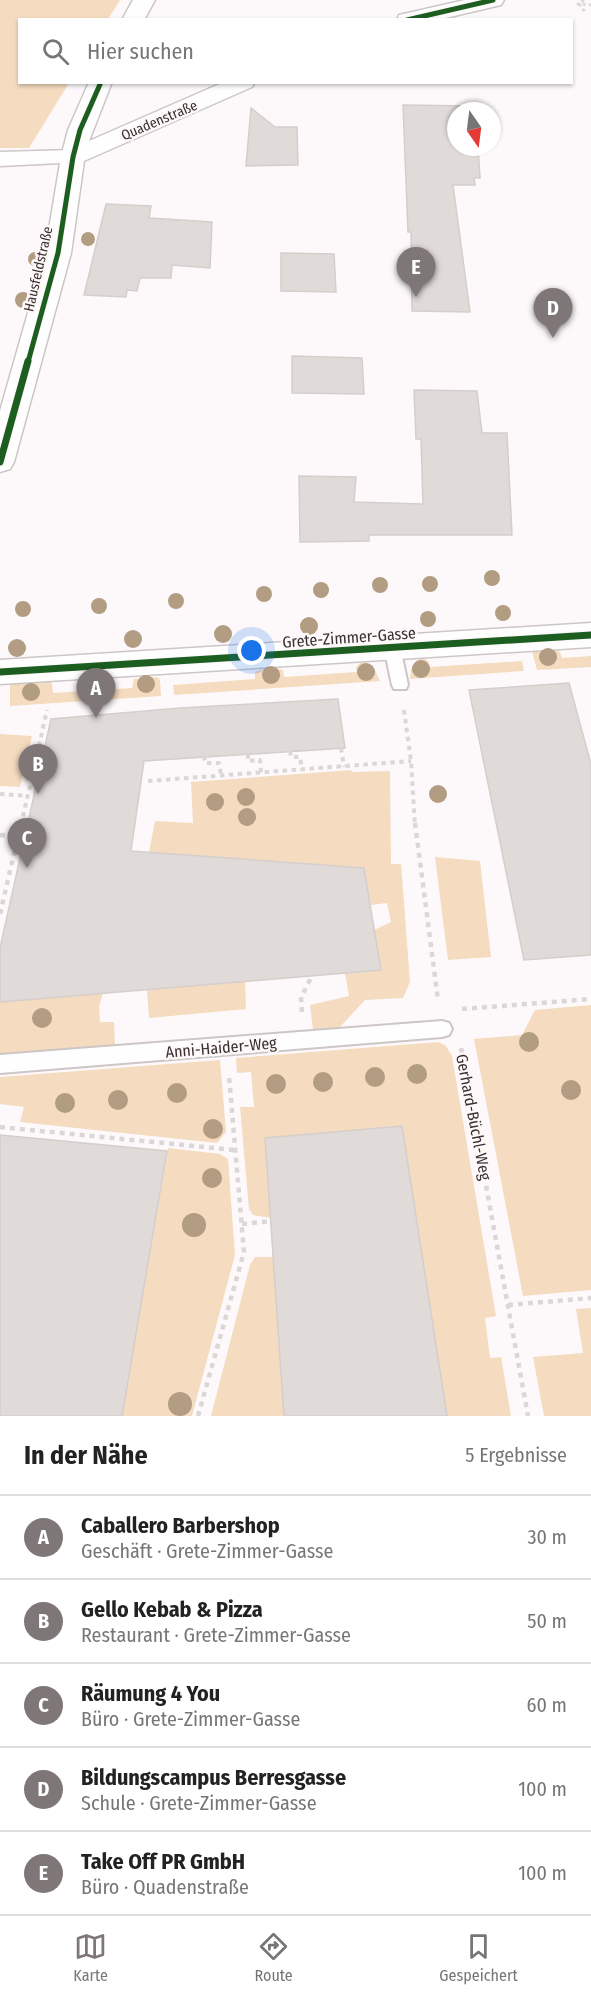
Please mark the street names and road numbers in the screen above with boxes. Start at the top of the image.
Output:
street label: Quadenstraße [119,97,200,144]
street label: Hausfeldstraße [20,225,57,313]
street label: Grete-Zimmer-Gasse [282,623,417,652]
street label: Anni-Haider-Weg [165,1033,278,1062]
street label: Gerhard-Büchl-Weg [452,1052,495,1182]

